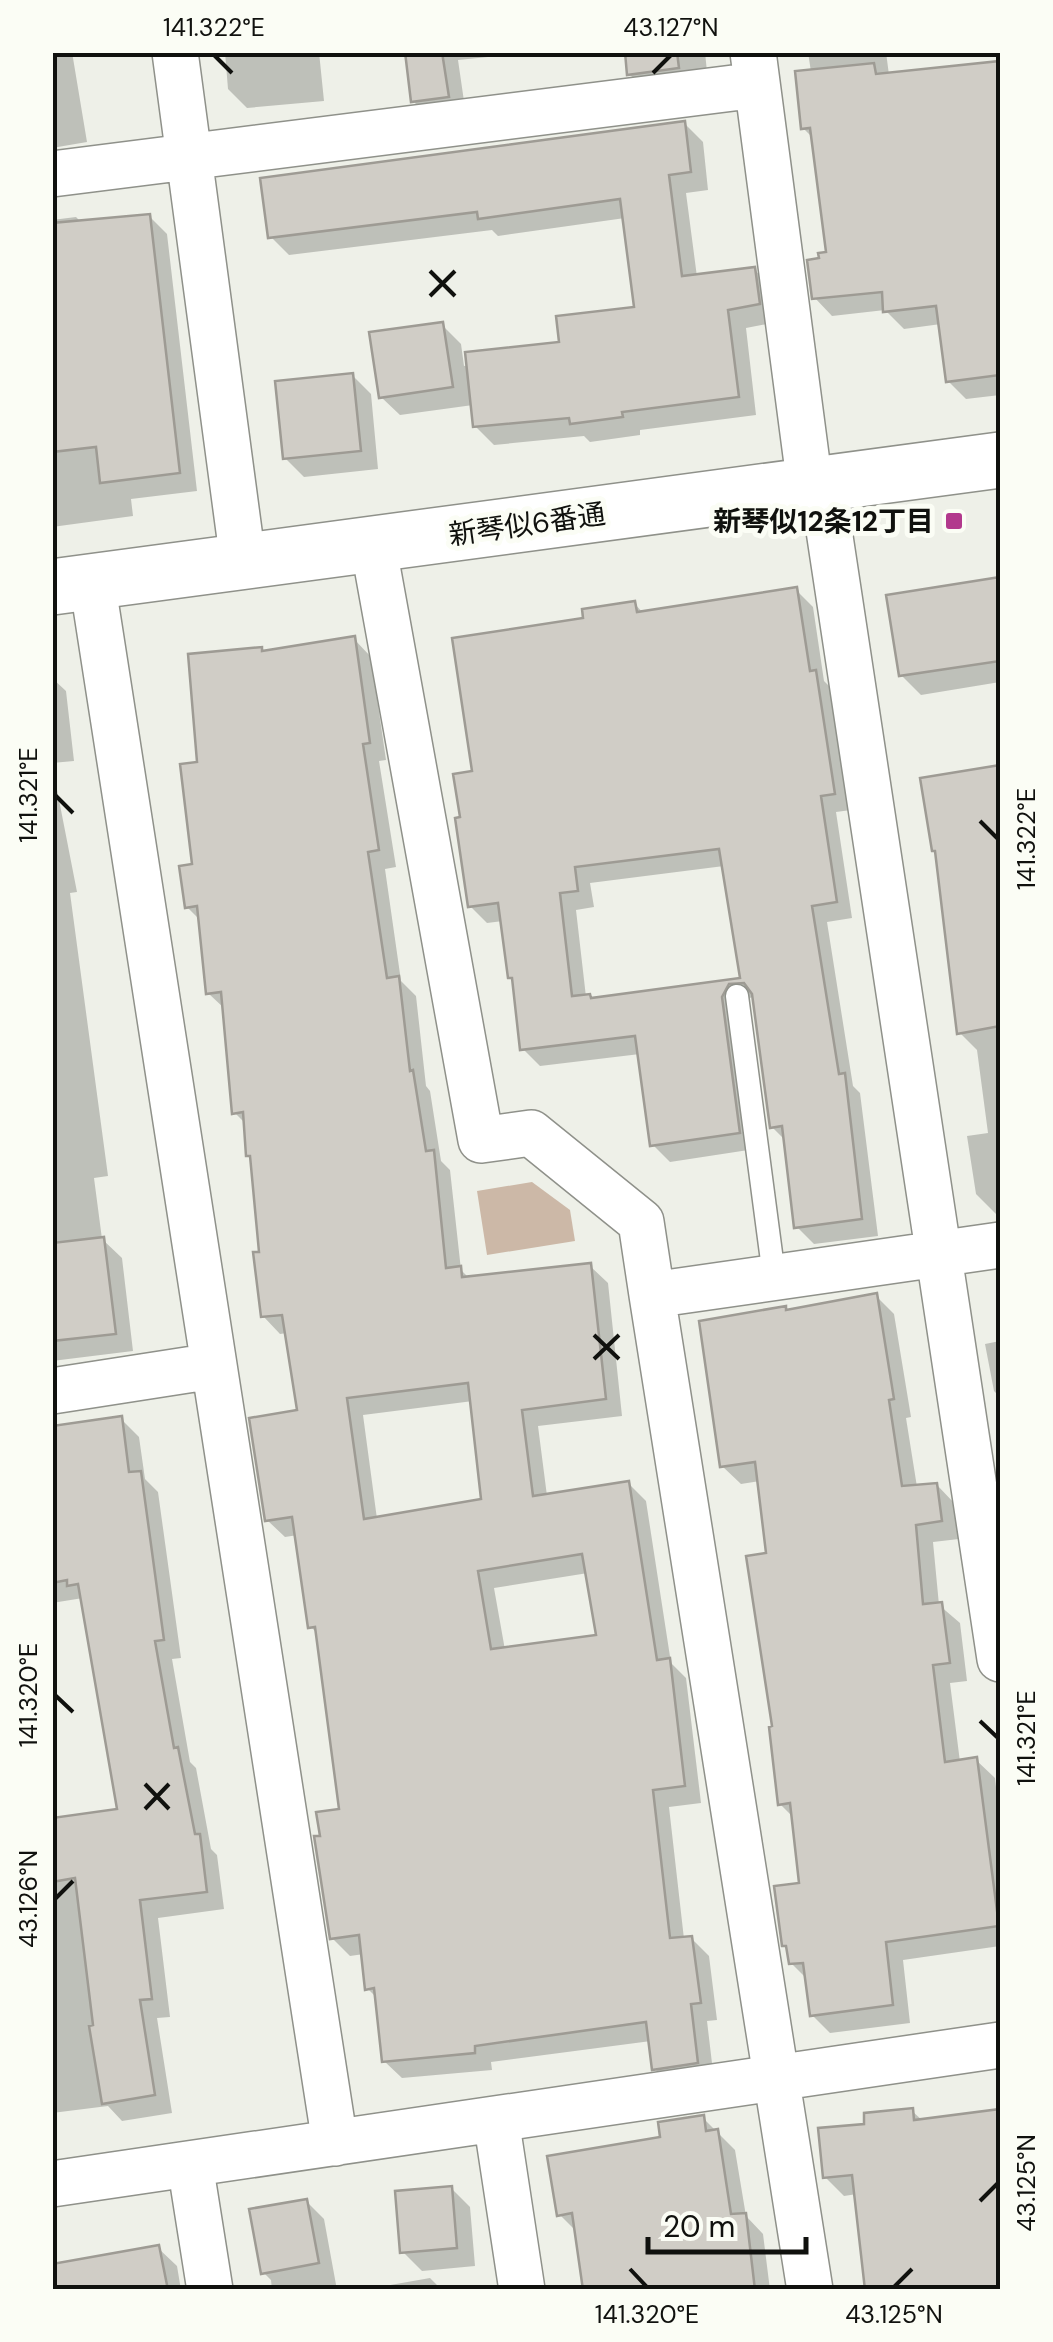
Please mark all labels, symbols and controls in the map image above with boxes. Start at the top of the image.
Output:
text: 141.322°E [163,11,265,44]
text: 43.127°N [623,11,719,44]
street label: 新琴似6番通 [446,495,608,554]
place label: 新琴似12条12丁目 [713,503,934,540]
marker: 新琴似12条12丁目 [943,510,965,532]
text: 141.321°E [12,747,45,843]
text: 141.322°E [1010,788,1043,890]
text: 141.320°E [12,1643,45,1747]
text: 141.321°E [1010,1690,1043,1786]
text: 43.126°N [12,1850,45,1948]
text: 43.125°N [1010,2134,1043,2232]
scale bar [648,2192,806,2254]
text: 20 m [663,2207,735,2246]
text: 141.320°E [595,2298,699,2331]
text: 43.125°N [845,2298,943,2331]

